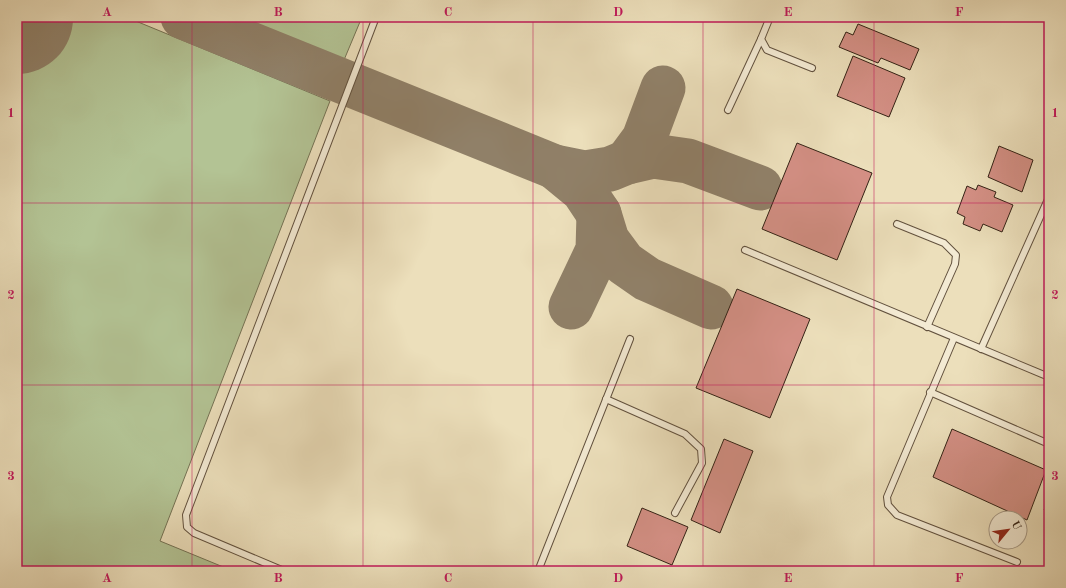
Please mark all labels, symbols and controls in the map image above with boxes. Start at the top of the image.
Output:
text: A [102,6,112,19]
text: B [273,6,283,19]
text: C [444,6,452,19]
text: D [613,6,623,19]
text: E [784,6,793,19]
text: F [955,6,964,19]
text: 1 [7,107,15,120]
text: 1 [1051,107,1059,120]
text: 2 [7,289,15,302]
text: 2 [1051,289,1059,302]
text: 3 [7,470,15,483]
text: 3 [1051,470,1059,483]
north arrow [988,510,1028,550]
text: U [1009,519,1022,533]
text: A [102,572,112,585]
text: B [273,572,283,585]
text: C [444,572,452,585]
text: D [613,572,623,585]
text: E [784,572,793,585]
text: F [955,572,964,585]

